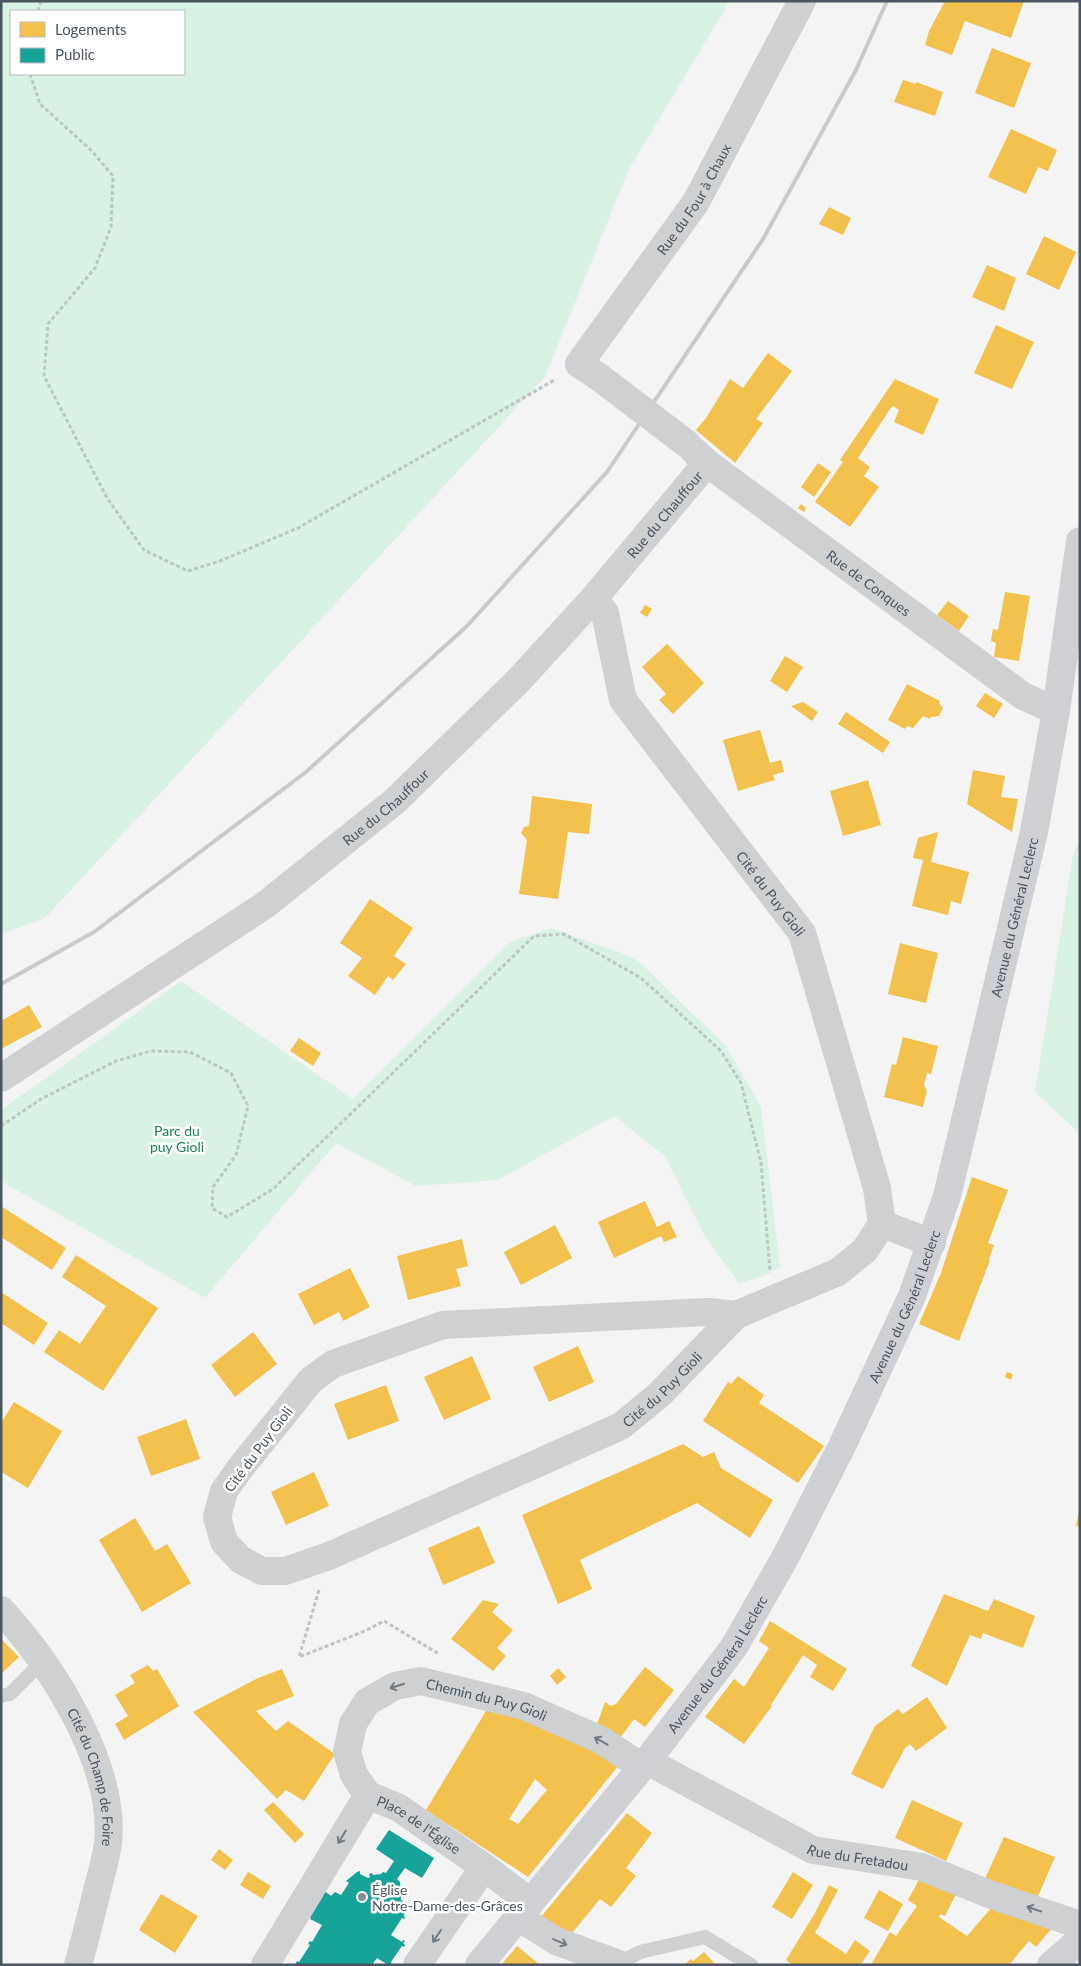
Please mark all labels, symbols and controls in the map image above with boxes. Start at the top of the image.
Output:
legend [10,10,185,75]
text: Logements [55,20,127,38]
text: Public [55,45,95,63]
street label: Rue du Four à Chaux [653,140,734,258]
street label: Rue du Chauffour [623,467,706,561]
street label: Rue de Conques [824,546,914,619]
street label: Rue du Chauffour [339,765,432,848]
street label: Avenue du Général Leclerc [986,835,1041,999]
street label: Cité du Puy Gioli [733,847,809,939]
park label: Parc du puy Gioli [150,1122,204,1155]
street label: Avenue du Général Leclerc [864,1227,943,1385]
street label: Cité du Puy Gioli [618,1348,705,1430]
street label: Cité du Puy Gioli [220,1403,296,1495]
street label: Avenue du Général Leclerc [663,1592,770,1736]
street label: Chemin du Puy Gioli [424,1674,550,1724]
one-way arrow [389,1682,405,1692]
street label: Cité du Champ de Foire [64,1705,117,1847]
one-way arrow [594,1735,609,1745]
street label: Place de l'Église [375,1791,464,1857]
one-way arrow [337,1829,347,1843]
street label: Rue du Fretadou [804,1840,910,1873]
place label: Église Notre-Dame-des-Grâces [372,1881,523,1914]
marker: Église Notre-Dame-des-Grâces [356,1891,368,1903]
one-way arrow [1026,1904,1042,1914]
one-way arrow [432,1929,442,1943]
one-way arrow [552,1938,567,1948]

